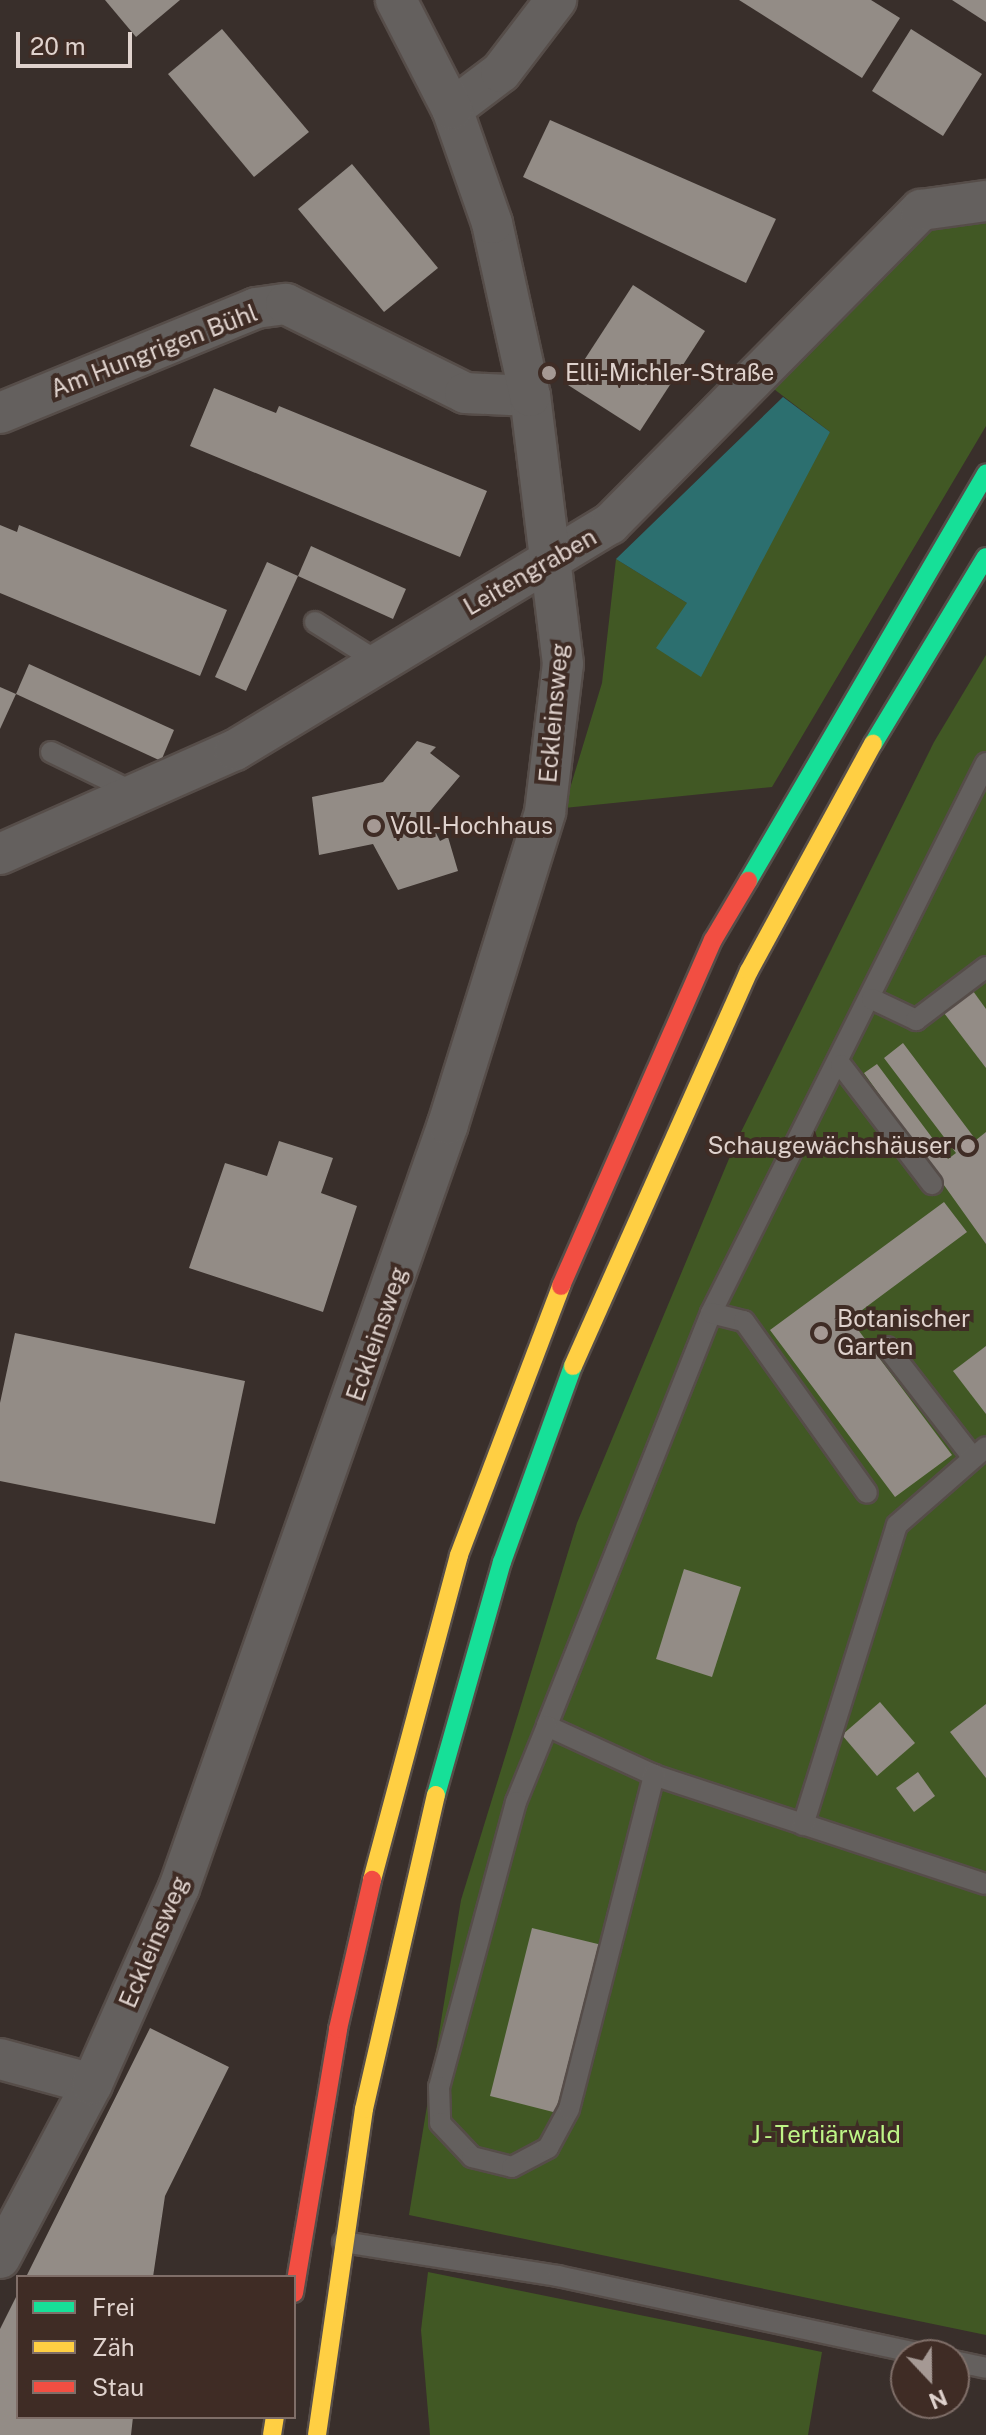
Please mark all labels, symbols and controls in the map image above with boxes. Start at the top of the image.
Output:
scale bar [20,16,136,66]
text: 20 m [30,32,86,60]
street label: Am Hungrigen Bühl [46,298,262,404]
place label: Elli-Michler-Straße [565,359,774,387]
marker: Elli-Michler-Straße [540,364,558,382]
street label: Leitengraben [459,522,601,622]
street label: Eckleinsweg [534,642,574,784]
place label: Voll-Hochhaus [390,812,553,840]
marker: Voll-Hochhaus [365,817,383,835]
place label: Schaugewächshäuser [708,1132,952,1160]
marker: Schaugewächshäuser [959,1137,977,1155]
street label: Eckleinsweg [341,1263,413,1405]
place label: Botanischer Garten [837,1305,970,1361]
marker: Botanischer Garten [812,1324,830,1342]
street label: Eckleinsweg [113,1872,195,2012]
park label: J - Tertiärwald [748,2121,904,2149]
legend [16,2275,296,2419]
text: Frei [92,2293,135,2321]
text: Zäh [92,2333,135,2361]
north arrow [890,2339,970,2419]
text: Stau [92,2373,144,2401]
text: N [925,2384,951,2415]

